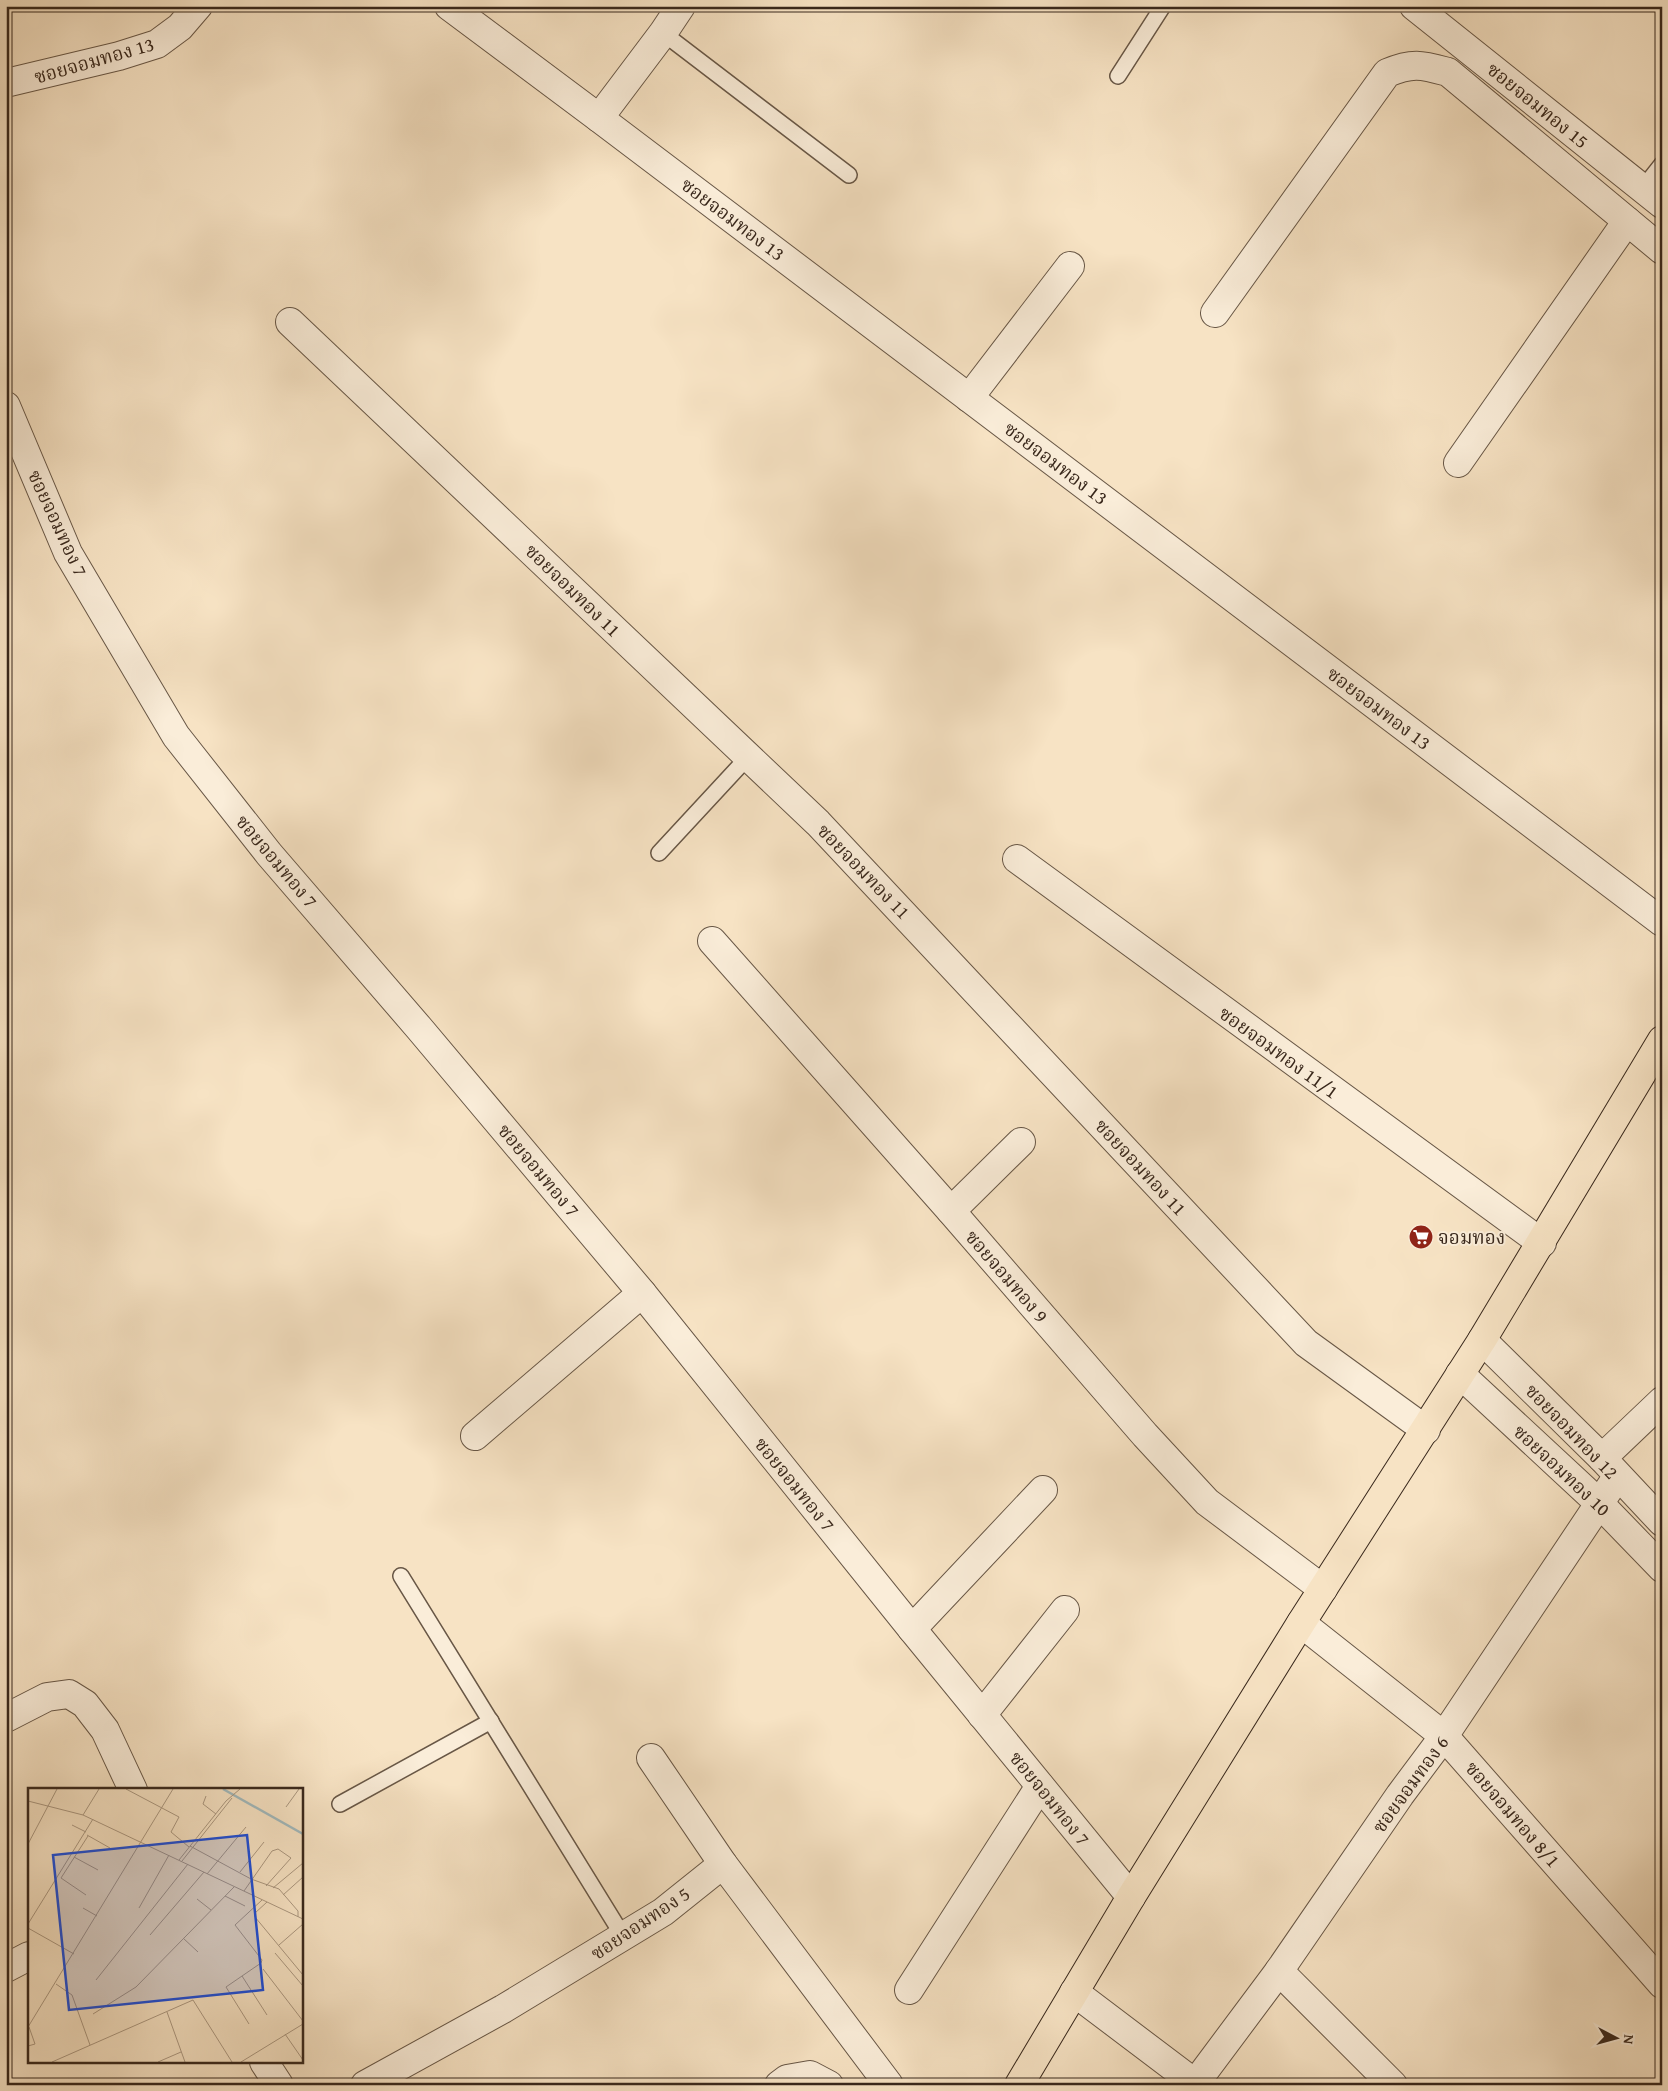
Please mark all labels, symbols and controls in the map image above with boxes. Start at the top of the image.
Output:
street label: ซอยจอมทอง 13 [31,29,157,91]
street label: ซอยจอมทอง 15 [1481,55,1595,155]
street label: ซอยจอมทอง 13 [675,171,791,267]
street label: ซอยจอมทอง 13 [998,415,1114,511]
street label: ซอยจอมทอง 7 [21,465,95,581]
street label: ซอยจอมทอง 11 [519,537,627,643]
street label: ซอยจอมทอง 13 [1321,660,1437,756]
street label: ซอยจอมทอง 7 [229,808,325,914]
street label: ซอยจอมทอง 11 [811,817,917,925]
street label: ซอยจอมทอง 11/1 [1213,999,1345,1105]
street label: ซอยจอมทอง 11 [1089,1112,1193,1222]
street label: ซอยจอมทอง 7 [491,1117,587,1223]
place label: จอมทอง [1438,1223,1505,1251]
street label: ซอยจอมทอง 9 [959,1224,1055,1328]
supermarket icon: จอมทอง [1408,1224,1434,1250]
street label: ซอยจอมทอง 12 [1519,1377,1625,1485]
street label: ซอยจอมทอง 10 [1507,1418,1617,1522]
street label: ซอยจอมทอง 7 [748,1431,842,1537]
street label: ซอยจอมทอง 6 [1365,1729,1455,1839]
street label: ซอยจอมทอง 7 [1003,1745,1097,1851]
street label: ซอยจอมทอง 8/1 [1459,1755,1567,1873]
inset map [28,1788,302,2064]
street label: ซอยจอมทอง 5 [585,1879,695,1967]
north arrow [1590,2014,1640,2064]
text: N [1618,2034,1639,2046]

